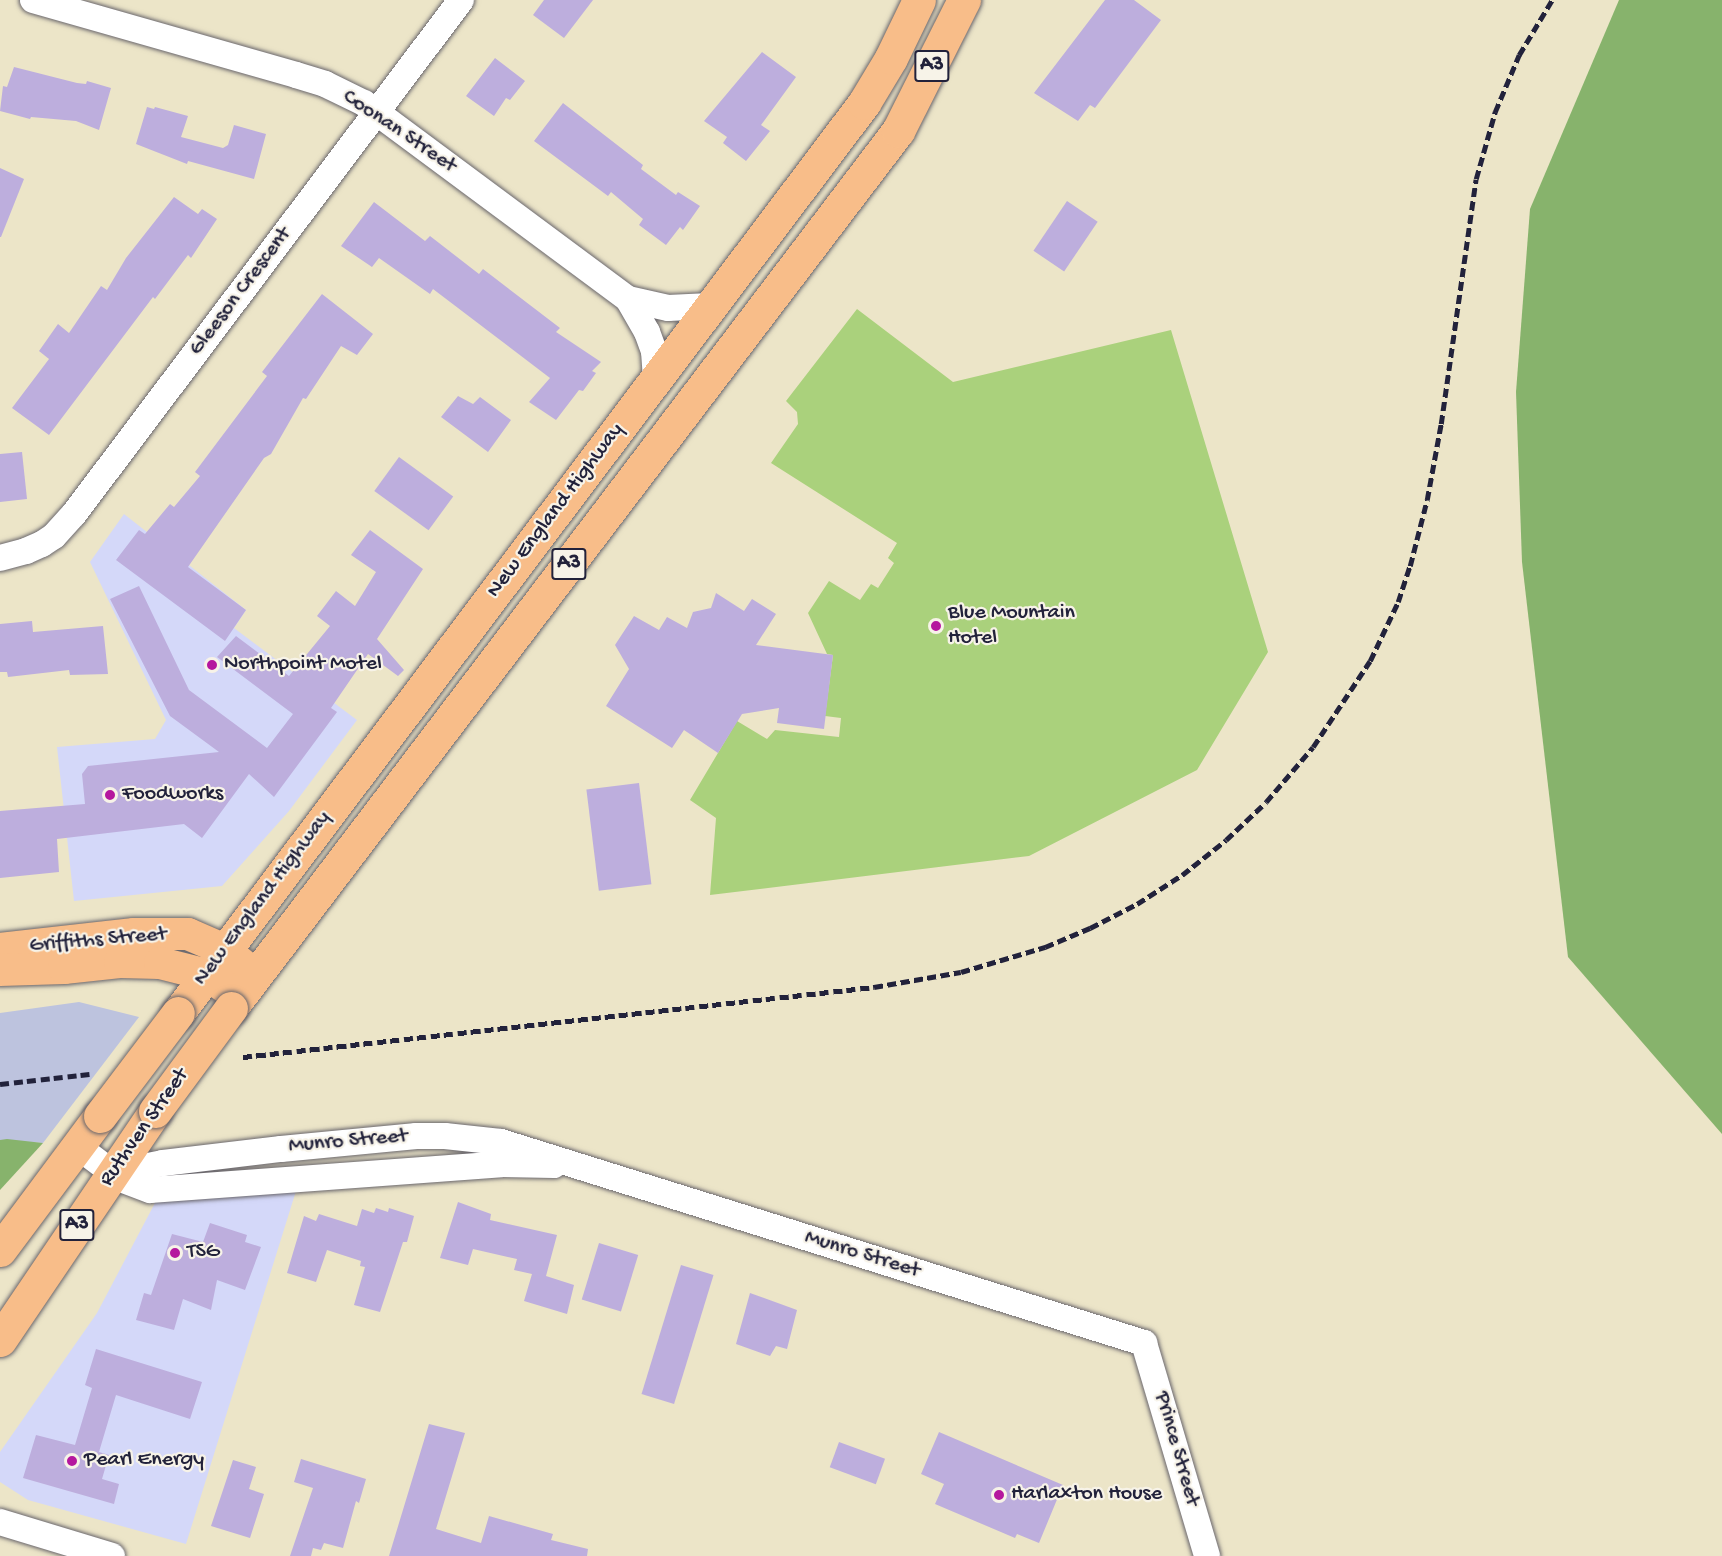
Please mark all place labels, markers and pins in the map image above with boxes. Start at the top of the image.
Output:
place label: Blue Mountain Hotel [948,600,1075,652]
marker: Blue Mountain Hotel [929,619,943,633]
place label: Northpoint Motel [224,652,382,678]
marker: Northpoint Motel [205,658,219,672]
place label: Foodworks [122,782,223,808]
marker: Foodworks [103,788,117,802]
place label: TSG [187,1240,220,1266]
marker: TSG [168,1246,182,1260]
place label: Pearl Energy [84,1448,204,1474]
marker: Pearl Energy [65,1454,79,1468]
place label: Harlaxton House [1011,1482,1162,1508]
marker: Harlaxton House [992,1488,1006,1502]

